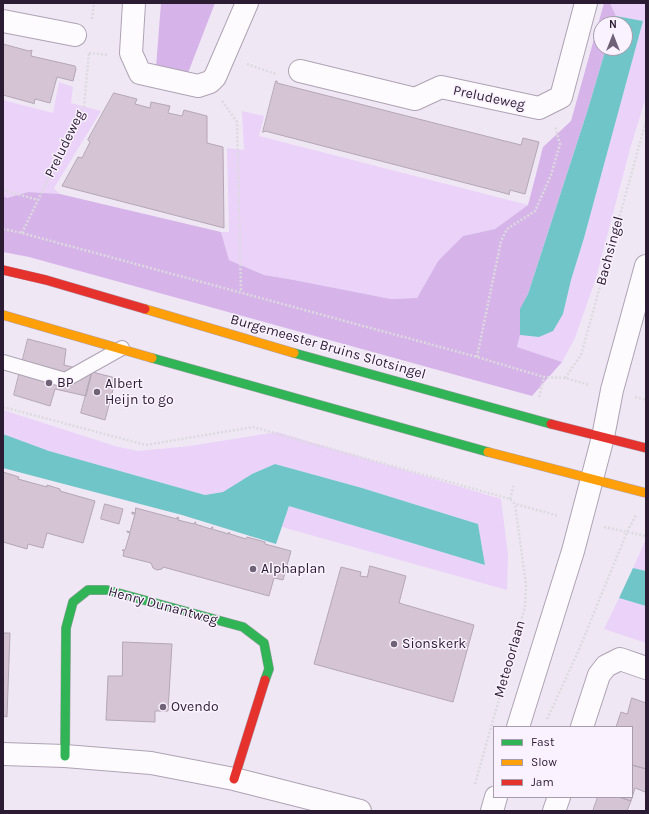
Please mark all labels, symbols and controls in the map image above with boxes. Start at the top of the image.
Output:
north arrow [593,16,633,56]
text: N [609,18,617,31]
street label: Preludeweg [451,82,527,114]
street label: Preludeweg [41,107,89,181]
street label: Bachsingel [593,215,627,287]
street label: Burgemeester Bruins Slotsingel [228,311,428,383]
place label: BP [57,375,73,391]
place label: Albert Heijn to go [105,376,174,408]
marker: BP [44,378,54,388]
marker: Albert Heijn to go [92,387,102,397]
place label: Alphaplan [261,561,326,577]
marker: Alphaplan [248,564,258,574]
street label: Henry Dunantweg [106,583,220,629]
street label: Meteoorlaan [491,618,529,700]
place label: Sionskerk [402,636,466,652]
marker: Sionskerk [389,639,399,649]
place label: Ovendo [171,699,219,715]
marker: Ovendo [158,702,168,712]
legend [493,726,633,798]
text: Fast [531,735,554,749]
text: Slow [531,755,557,769]
text: Jam [531,775,554,789]

